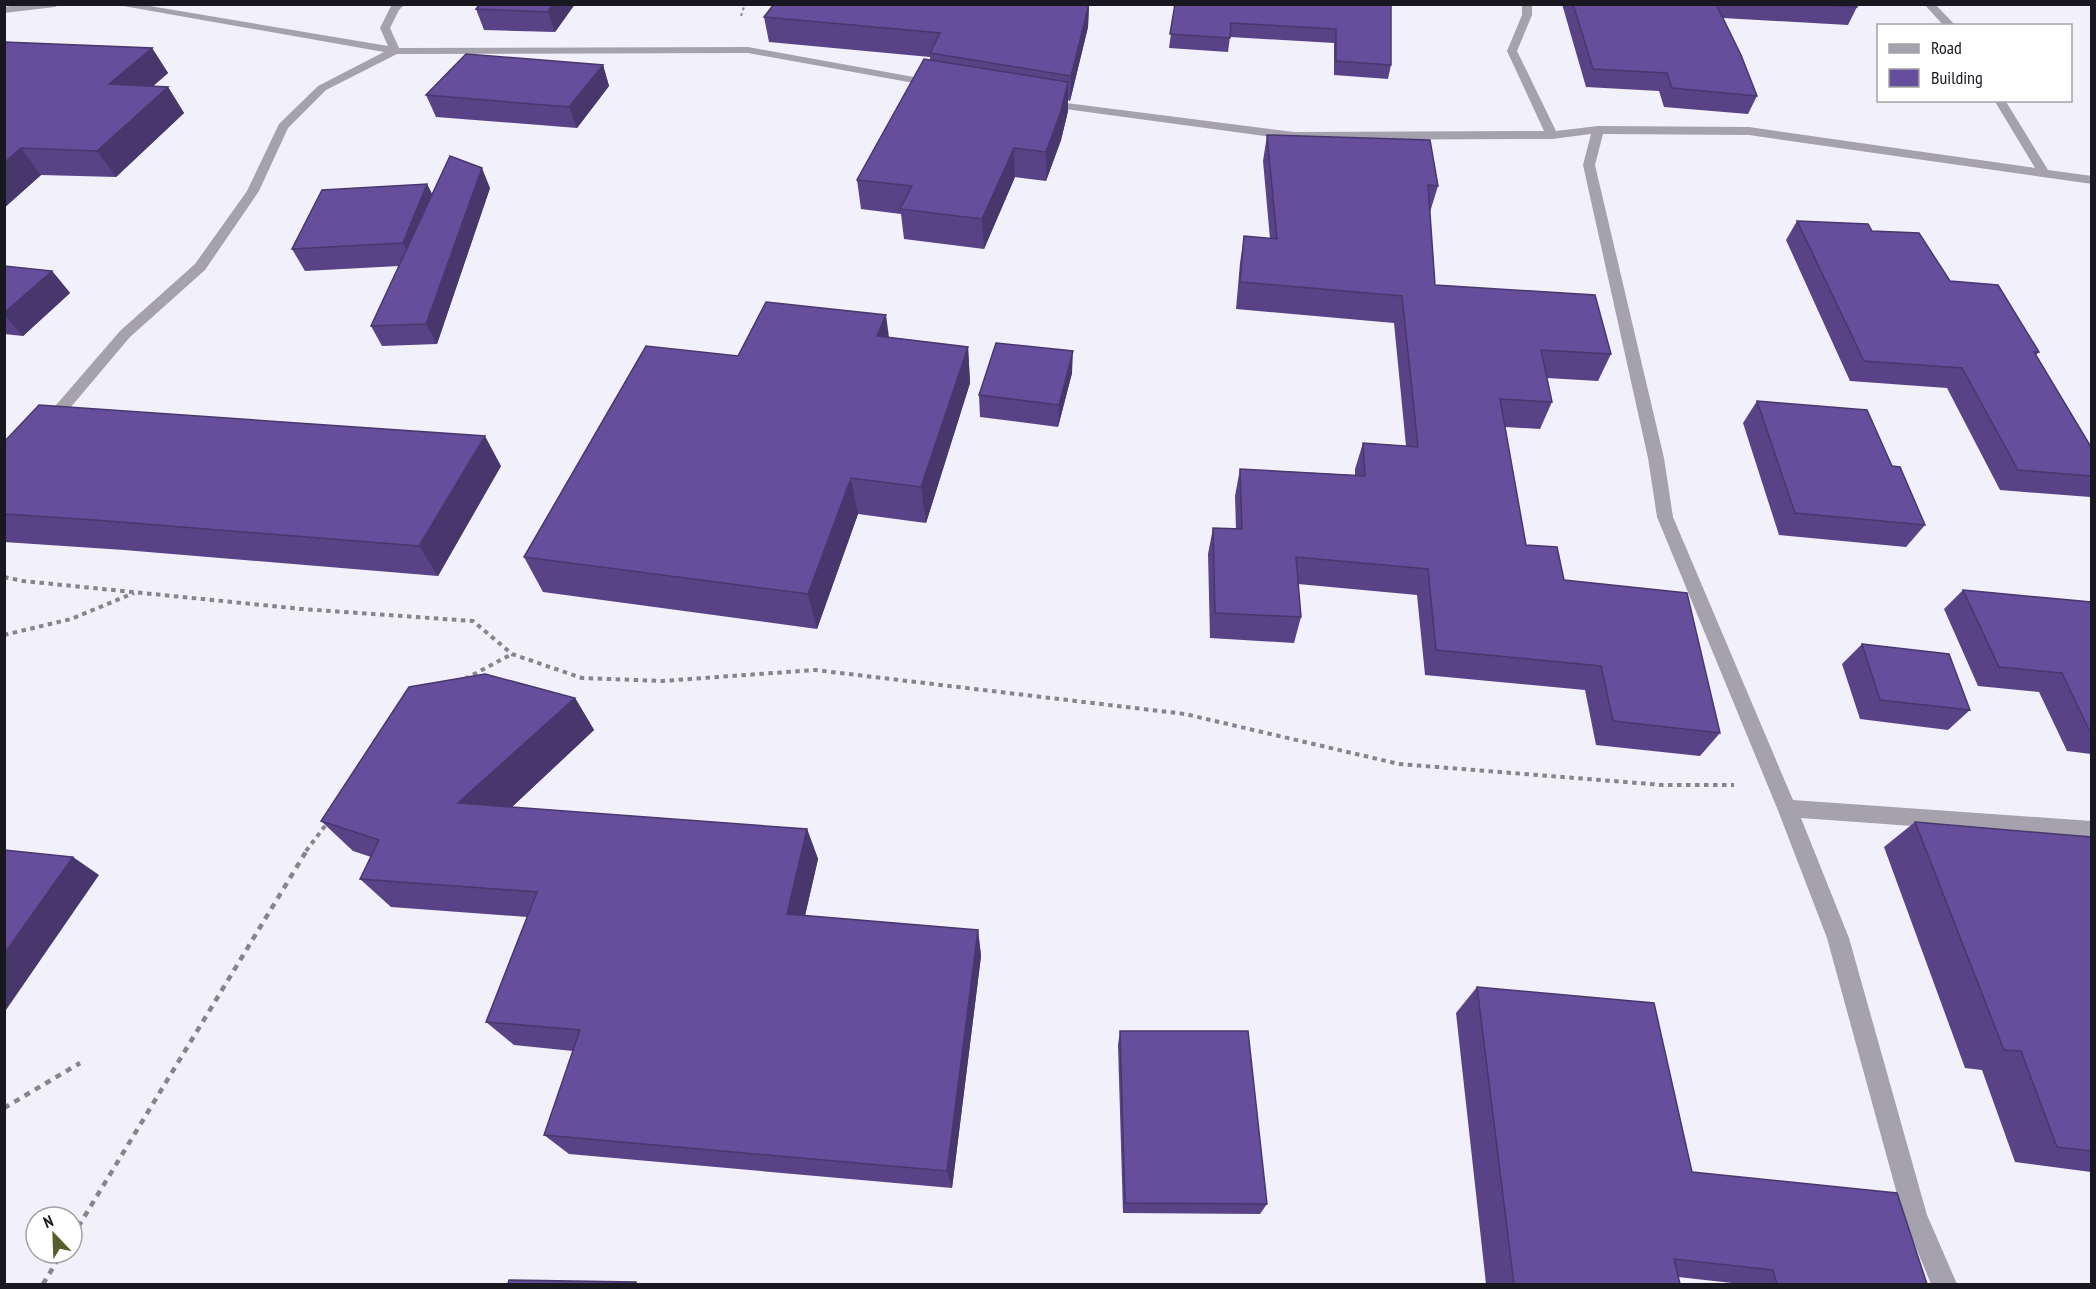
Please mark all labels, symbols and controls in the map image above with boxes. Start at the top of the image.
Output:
legend [1877,24,2072,102]
text: Road [1931,36,1962,59]
text: Building [1931,66,1983,89]
north arrow [24,1205,84,1265]
text: N [40,1210,56,1232]

